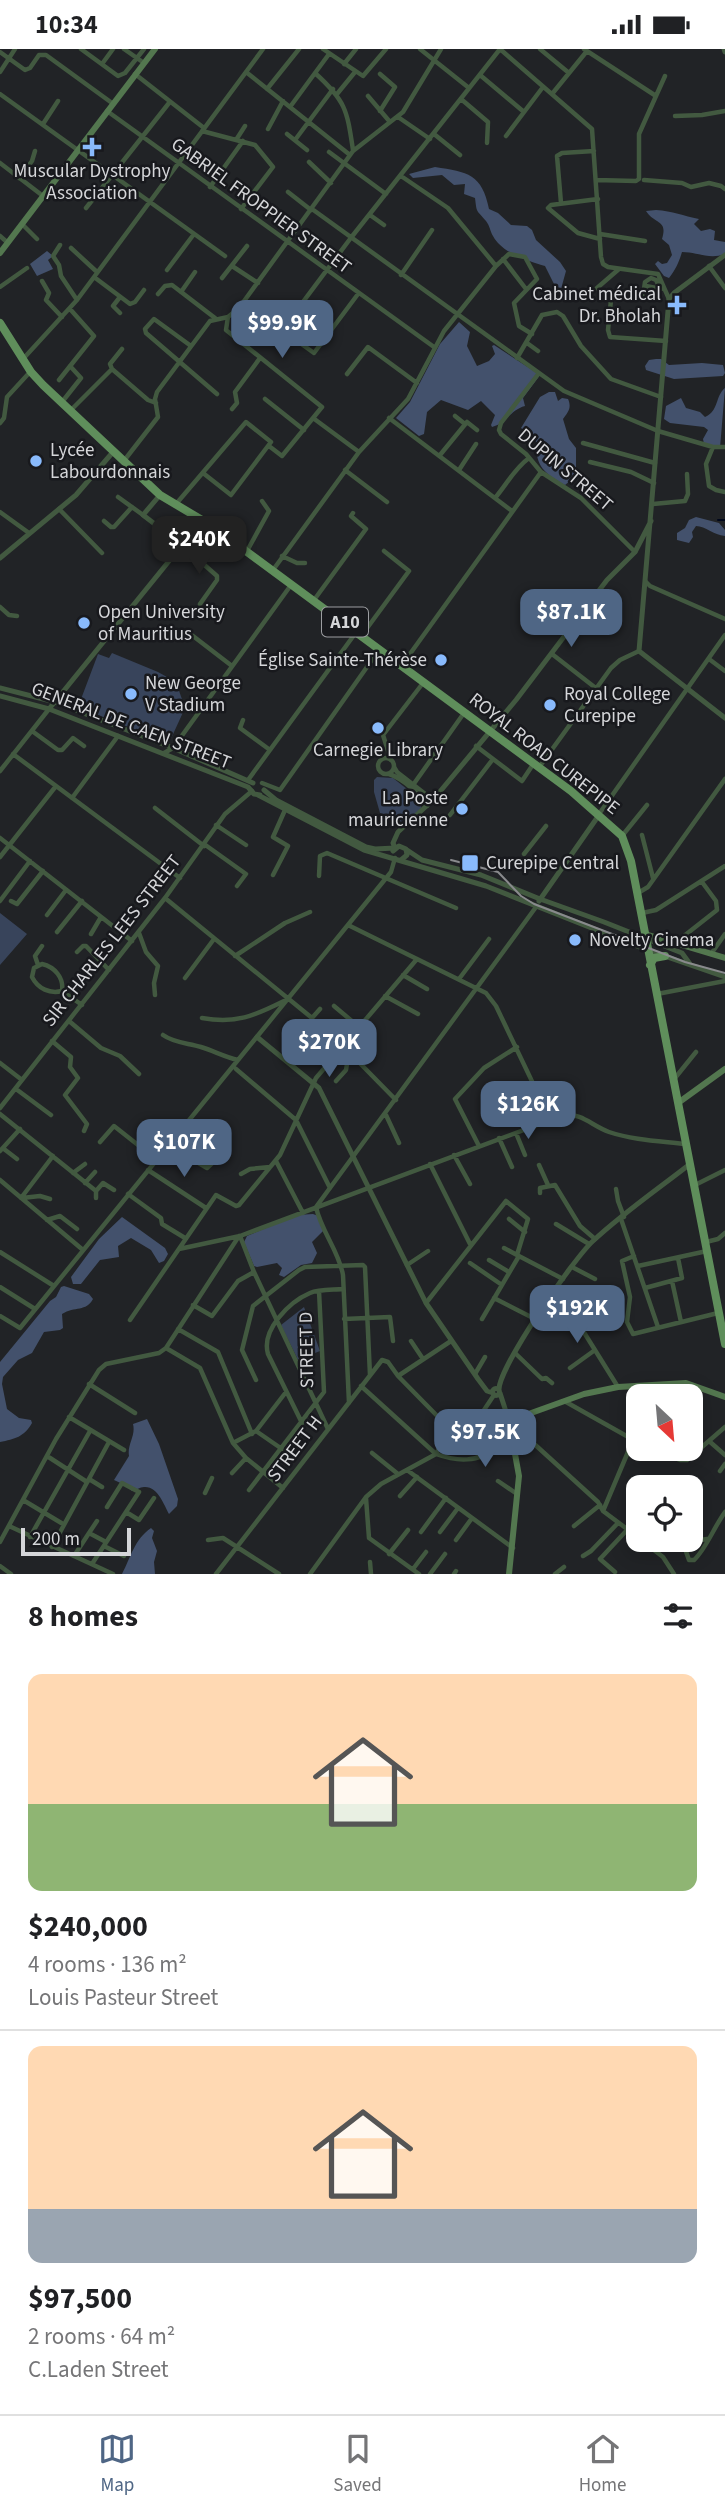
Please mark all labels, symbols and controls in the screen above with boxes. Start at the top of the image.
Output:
text: 10:34 [35,6,98,43]
street label: GABRIEL FROPPIER STREET [165,131,357,281]
marker: Muscular Dystrophy Association [82,137,102,157]
place label: Muscular Dystrophy Association [14,158,171,207]
place label: Cabinet médical Dr. Bholah [532,281,661,330]
marker: Cabinet médical Dr. Bholah [667,295,687,315]
pin: $99.9K [225,301,339,360]
text: $99.9K [247,306,317,339]
street label: DUPIN STREET [512,422,618,518]
place label: Lycée Labourdonnais [50,437,170,486]
marker: Lycée Labourdonnais [28,453,44,469]
pin: $240K [150,517,248,576]
text: $240K [168,522,230,555]
pin: $87.1K [514,589,628,649]
text: $87.1K [536,595,606,628]
place label: Open University of Mauritius [98,599,225,648]
road number: A10 [322,607,368,637]
marker: Open University of Mauritius [76,615,92,631]
place label: Église Sainte-Thérèse [258,647,427,674]
marker: Église Sainte-Thérèse [433,652,449,668]
place label: New George V Stadium [145,670,241,719]
street label: GENERAL DE CAEN STREET [27,675,235,777]
place label: Royal College Curepipe [564,681,670,730]
marker: New George V Stadium [123,686,139,702]
street label: ROYAL ROAD CUREPIPE [463,687,625,821]
marker: Royal College Curepipe [542,697,558,713]
marker: Carnegie Library [370,720,386,736]
place label: Carnegie Library [313,737,443,764]
place label: La Poste mauricienne [348,785,448,834]
marker: La Poste mauricienne [454,801,470,817]
street label: SIR CHARLES LEES STREET [36,849,188,1033]
place label: Curepipe Central [486,850,620,877]
marker: Curepipe Central [460,853,480,873]
place label: Novelty Cinema [589,927,714,954]
marker: Novelty Cinema [567,932,583,948]
pin: $270K [280,1019,378,1079]
text: $270K [298,1025,360,1058]
pin: $126K [479,1081,577,1141]
text: $126K [497,1087,559,1120]
pin: $107K [135,1119,233,1179]
text: $107K [153,1125,215,1158]
pin: $192K [528,1285,626,1345]
text: $192K [546,1291,608,1324]
street label: STREET D [293,1312,321,1388]
north arrow [626,1384,704,1461]
map controls [626,1384,703,1552]
pin: $97.5K [428,1409,542,1469]
street label: STREET H [261,1410,329,1488]
text: $97.5K [450,1415,520,1448]
button: locate [626,1475,703,1552]
scale bar [21,1525,131,1557]
text: 200 m [32,1526,80,1553]
text: 8 homes [28,1595,138,1638]
icon: filters [659,1597,697,1635]
icon: home [300,1719,426,1845]
text: $240,000 [28,1905,148,1948]
text: 4 rooms · 136 m² [28,1948,187,1981]
text: Louis Pasteur Street [28,1981,218,2014]
icon: home [300,2091,426,2217]
text: $97,500 [28,2277,132,2320]
text: 2 rooms · 64 m² [28,2320,175,2353]
text: C.Laden Street [28,2353,169,2386]
tab: Map [98,2430,136,2499]
tab: Saved [333,2430,382,2499]
tab: Home [579,2430,627,2499]

